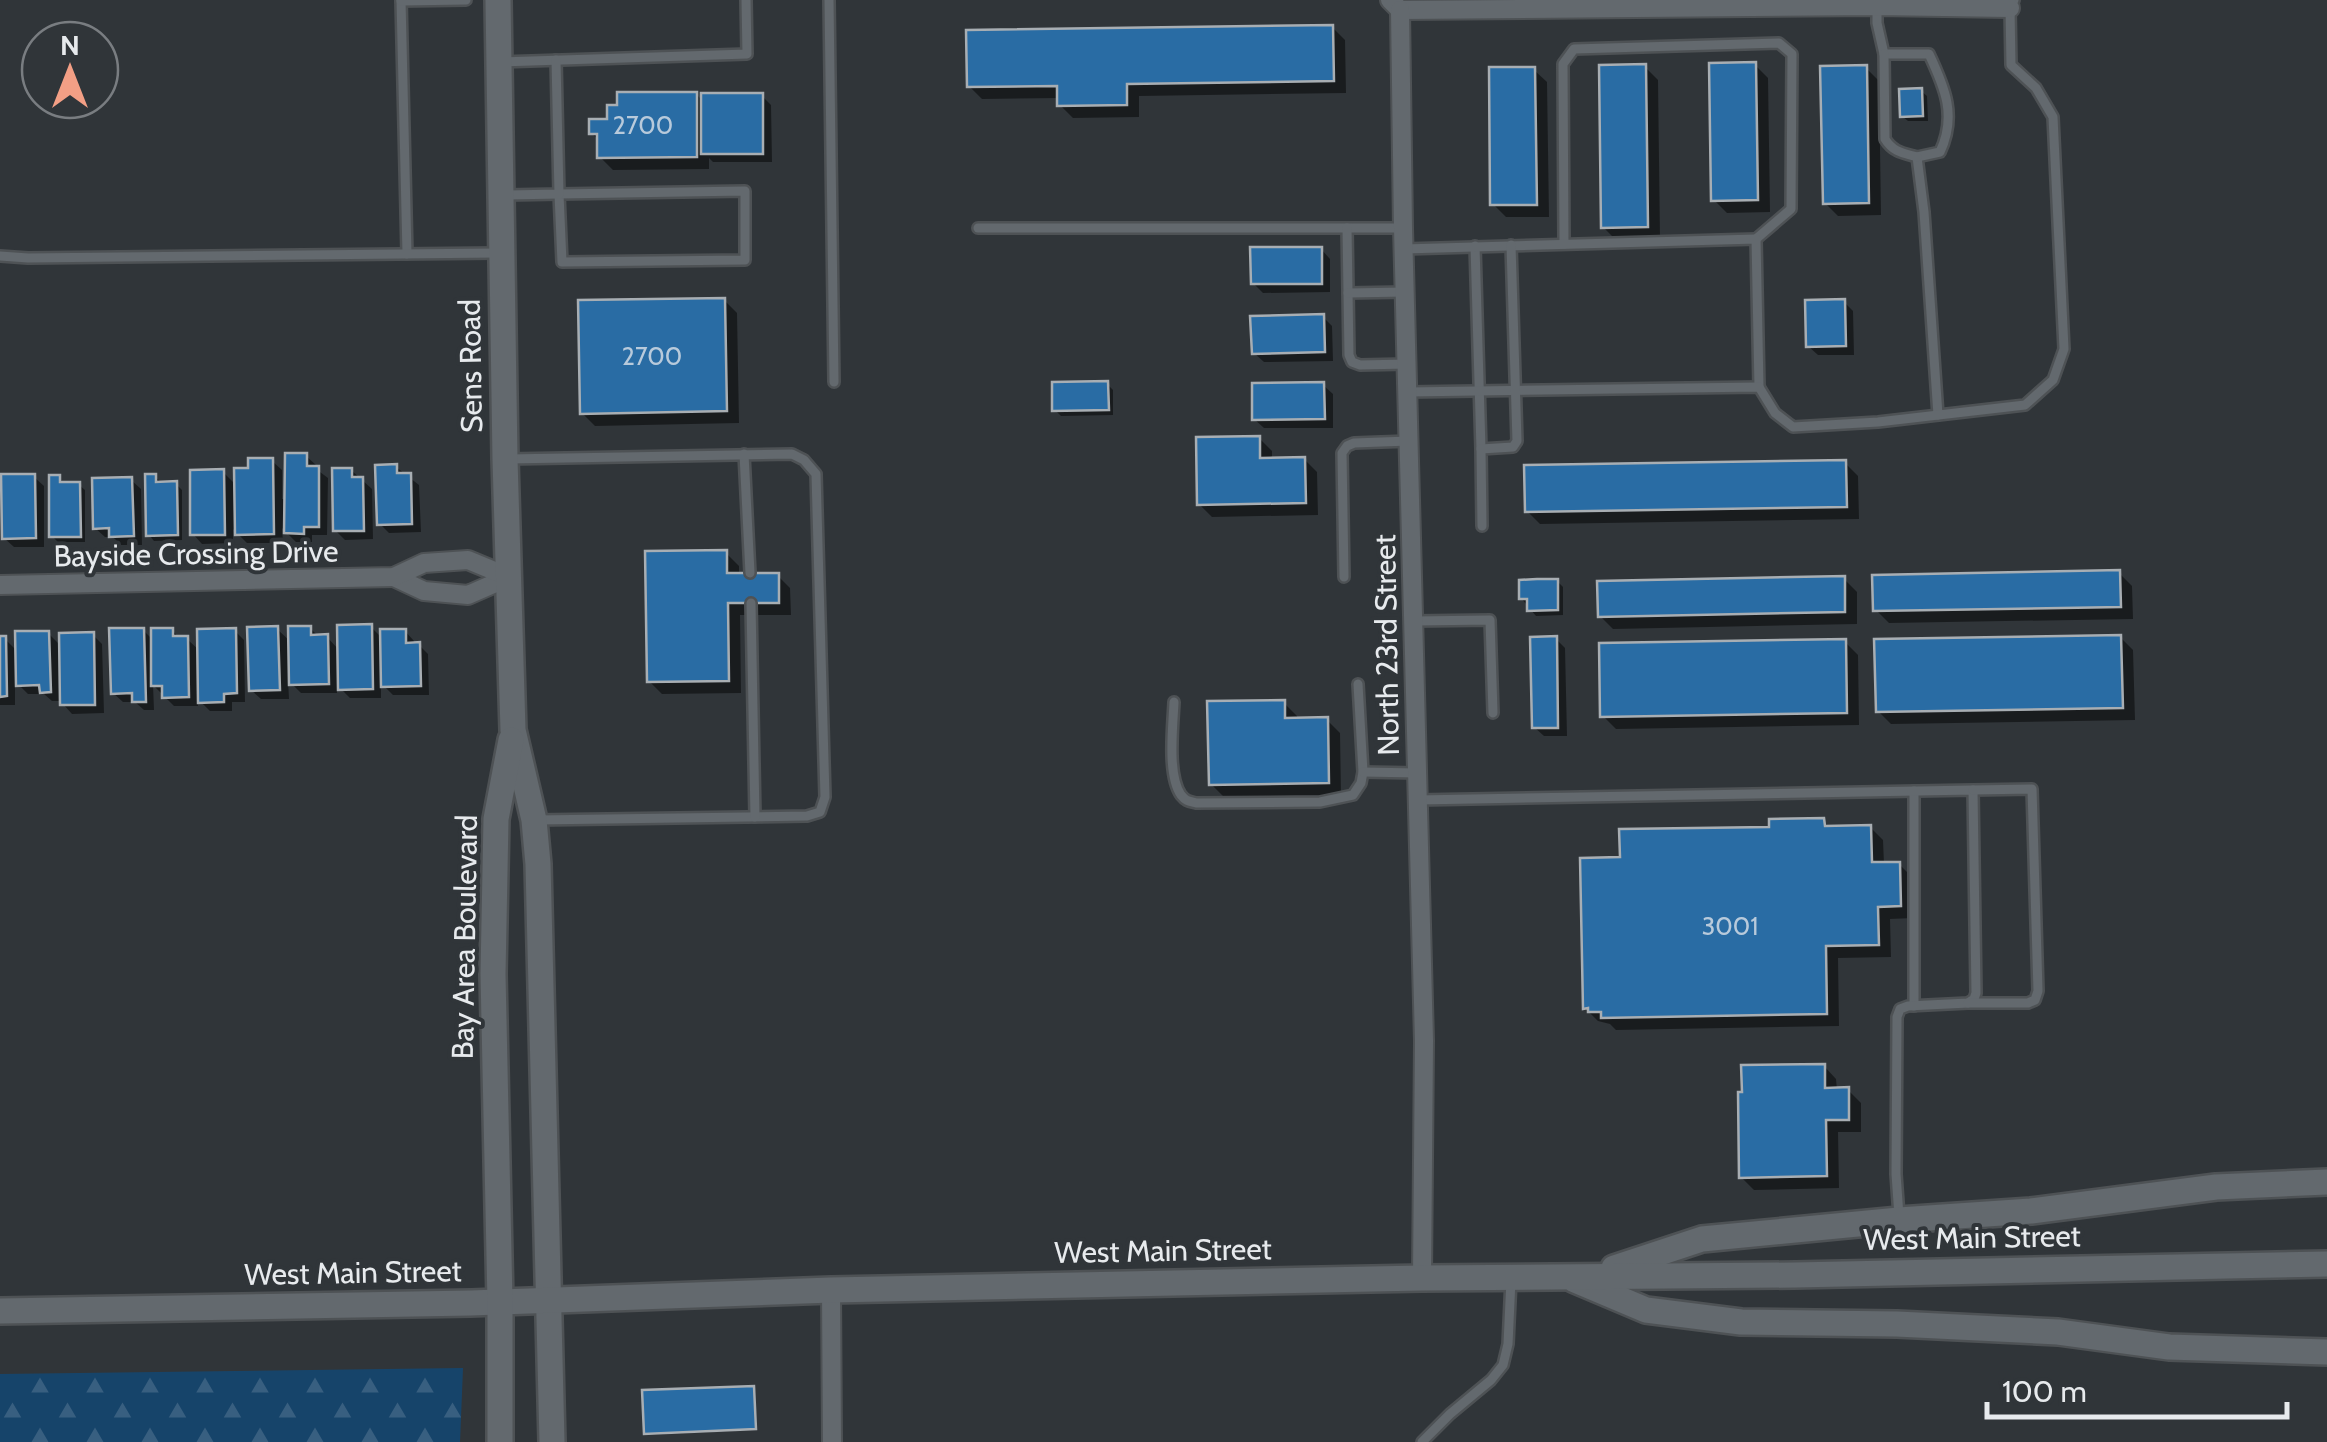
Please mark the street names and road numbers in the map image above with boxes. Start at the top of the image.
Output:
street label: Sens Road [451,299,490,433]
street label: Bayside Crossing Drive [53,533,339,574]
street label: North 23rd Street [1366,534,1407,756]
street label: Bay Area Boulevard [444,814,485,1060]
street label: West Main Street [1863,1217,2081,1258]
street label: West Main Street [1054,1230,1272,1271]
street label: West Main Street [244,1252,462,1293]

